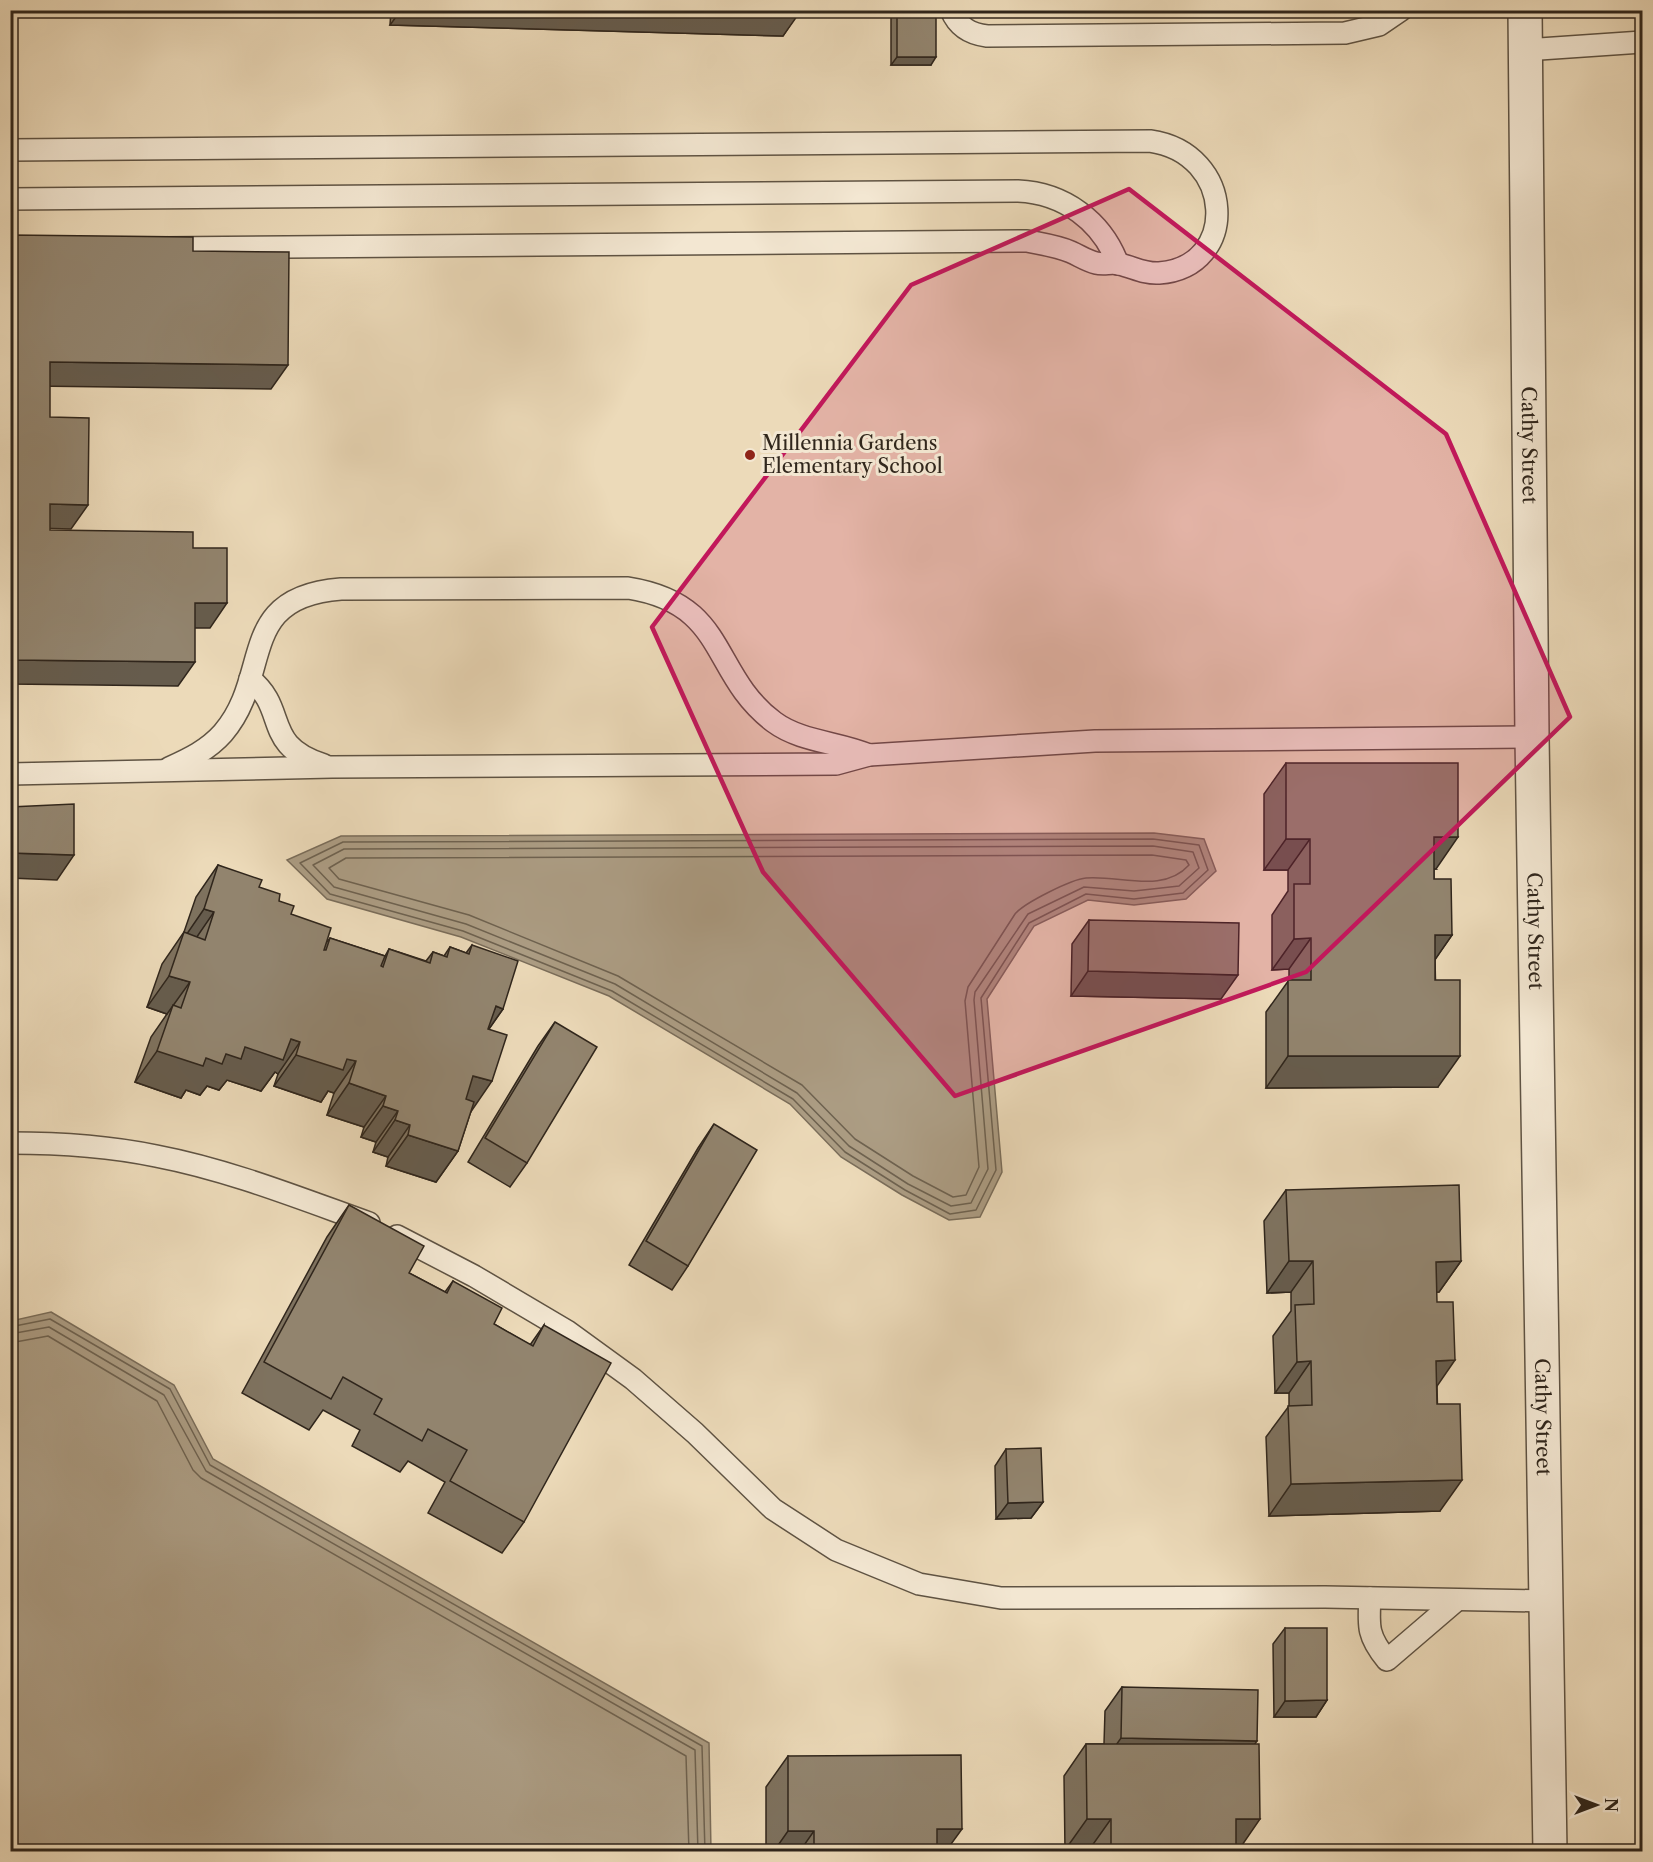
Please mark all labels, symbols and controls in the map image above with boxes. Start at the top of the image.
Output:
street label: Cathy Street [1517,386,1542,504]
place label: Millennia Gardens Elementary School [762,431,943,478]
marker: Millennia Gardens Elementary School [743,448,757,462]
street label: Cathy Street [1522,872,1548,990]
street label: Cathy Street [1530,1358,1556,1476]
north arrow [1566,1775,1626,1835]
text: N [1601,1798,1621,1812]

